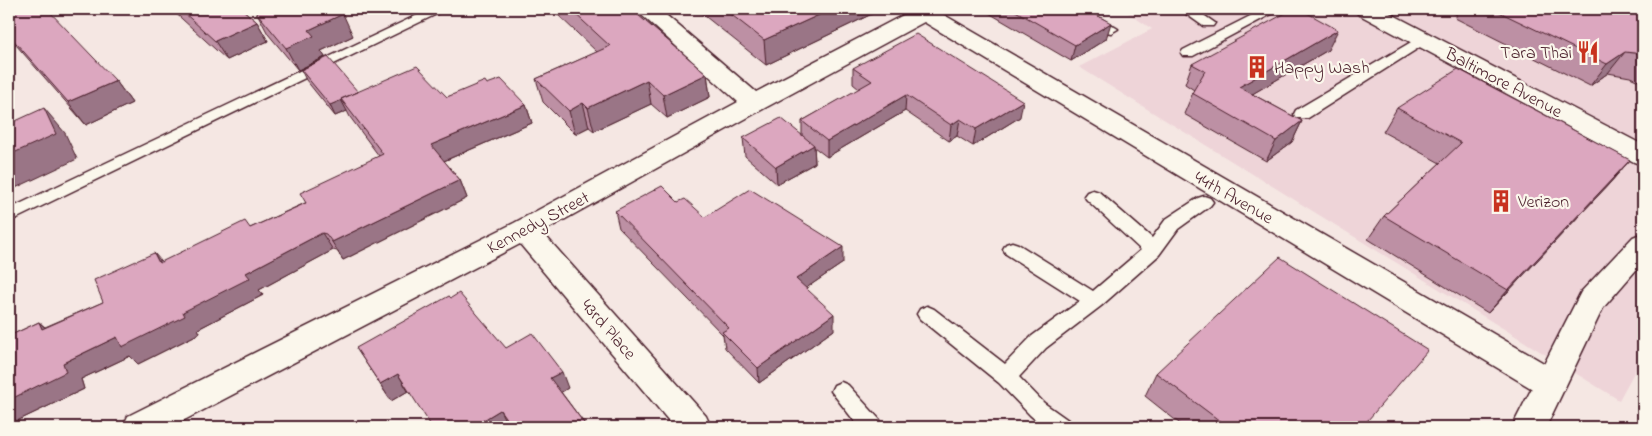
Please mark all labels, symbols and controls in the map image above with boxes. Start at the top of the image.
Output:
restaurant icon: Tara Thai [1575,39,1601,65]
street label: Baltimore Avenue [1439,41,1567,126]
place label: Tara Thai [1500,41,1572,67]
building icon: Happy Wash [1244,54,1270,80]
place label: Happy Wash [1274,56,1370,82]
street label: 44th Avenue [1189,166,1278,232]
street label: Kennedy Street [483,186,595,262]
building icon: Verizon [1488,188,1514,214]
place label: Verizon [1517,190,1569,216]
street label: 43rd Place [574,294,642,367]

